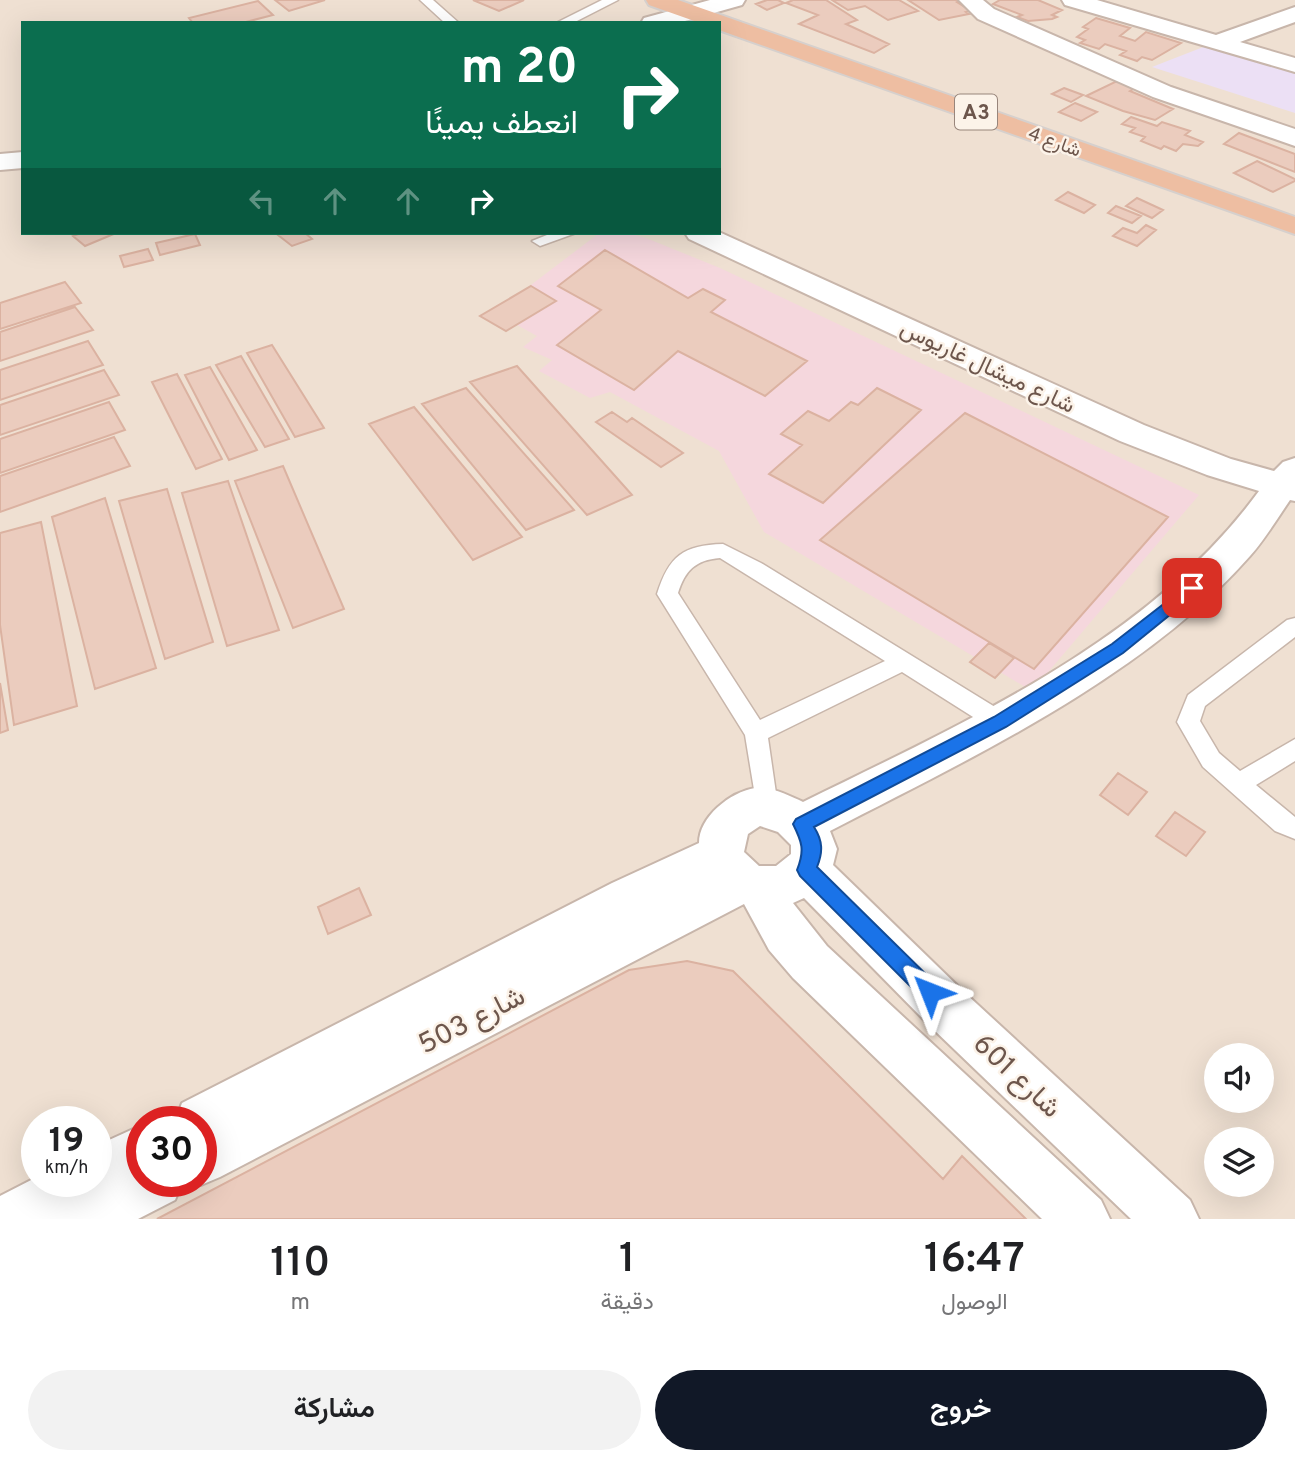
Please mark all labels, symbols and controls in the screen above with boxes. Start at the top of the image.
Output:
text: 20 m [461,39,578,101]
icon: right [602,49,693,140]
road number: A3 [955,94,997,130]
text: انعطف يمينًا [425,105,578,145]
street label: شارع 4 [1025,122,1084,163]
icon: left [243,182,281,220]
icon: ahead [316,182,354,220]
icon: ahead [389,182,427,220]
icon: right [462,182,500,220]
street label: شارع ميشال غاريوس [895,315,1079,421]
pin [1162,558,1222,618]
icon: arrive [1173,569,1211,607]
position arrow [893,955,967,1029]
street label: شارع 503 [413,980,532,1064]
street label: شارع 601 [964,1027,1068,1127]
map controls [1204,1043,1274,1197]
button: sound [1204,1043,1274,1113]
speed limit sign: 30 [126,1106,217,1197]
text: 19 [49,1120,84,1164]
button: layers [1204,1127,1274,1197]
text: km/h [45,1157,88,1180]
text: 1 [619,1234,635,1287]
text: 16:47 [924,1234,1025,1287]
text: 110 [270,1238,330,1291]
text: m [291,1289,310,1318]
text: دقيقة [601,1289,654,1318]
text: الوصول [941,1289,1008,1318]
button: مشاركة [28,1370,641,1450]
button: خروج [655,1370,1267,1450]

